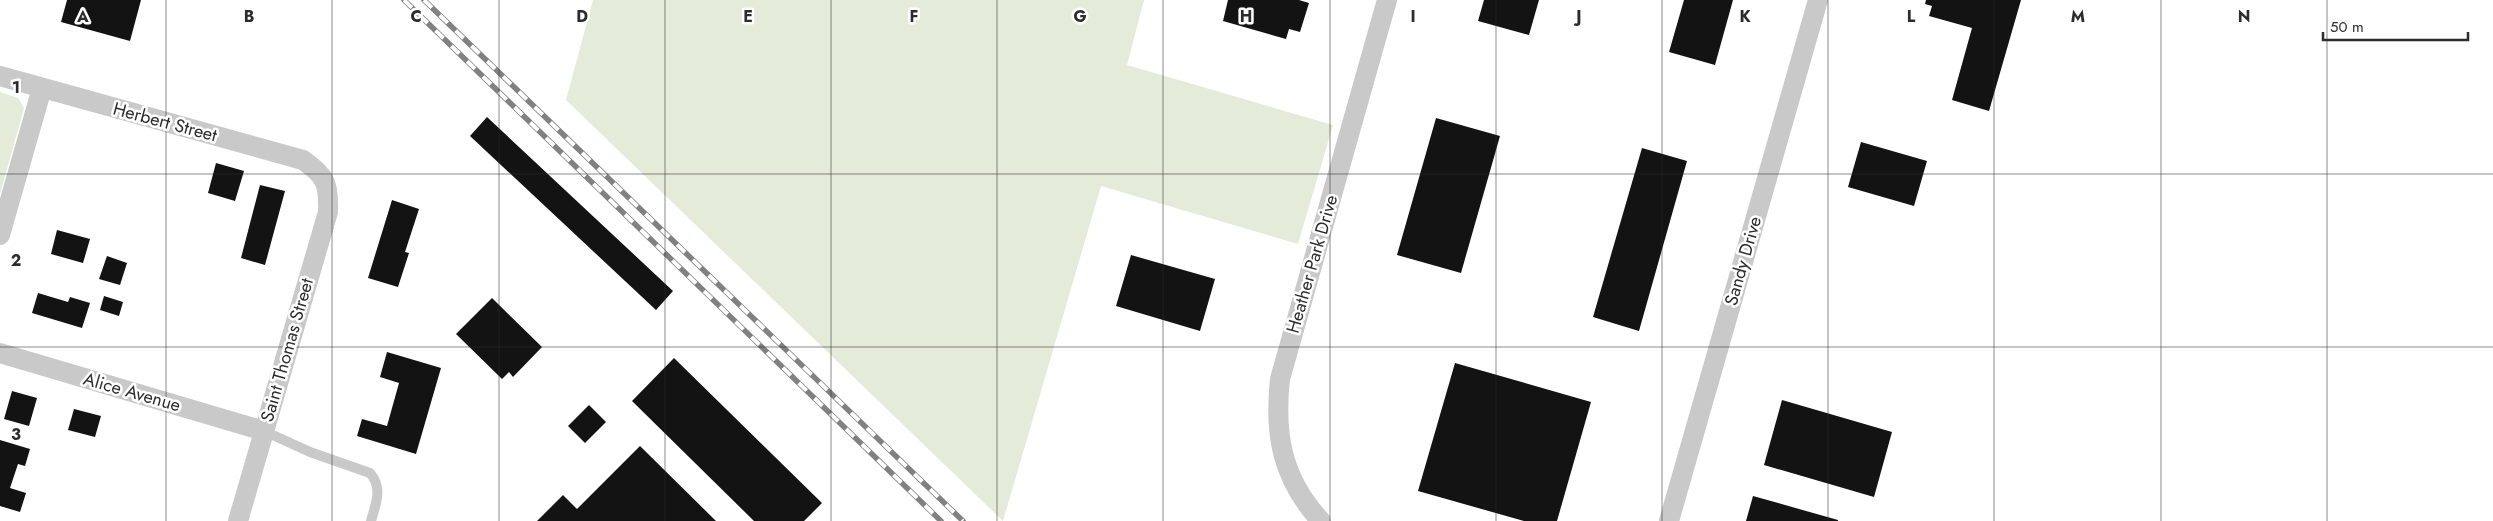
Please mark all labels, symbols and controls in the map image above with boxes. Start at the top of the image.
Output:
text: A [76,5,89,28]
text: B [244,5,254,28]
text: C [410,5,422,28]
text: D [576,5,588,28]
text: E [743,5,753,28]
text: F [910,5,918,28]
text: G [1073,5,1087,28]
text: H [1240,5,1252,28]
text: I [1410,5,1416,28]
text: J [1573,5,1582,28]
text: K [1739,5,1751,28]
text: L [1907,5,1916,28]
text: M [2071,5,2085,28]
text: N [2238,5,2250,28]
scale bar [2323,10,2468,42]
text: 50 m [2330,16,2364,38]
text: 1 [12,76,20,99]
street label: Herbert Street [110,96,221,149]
street label: Heather Park Drive [1280,192,1344,336]
street label: Sandy Drive [1718,213,1768,309]
text: 2 [11,249,21,272]
street label: Saint Thomas Street [254,274,320,425]
street label: Alice Avenue [80,366,184,418]
text: 3 [11,423,21,446]

